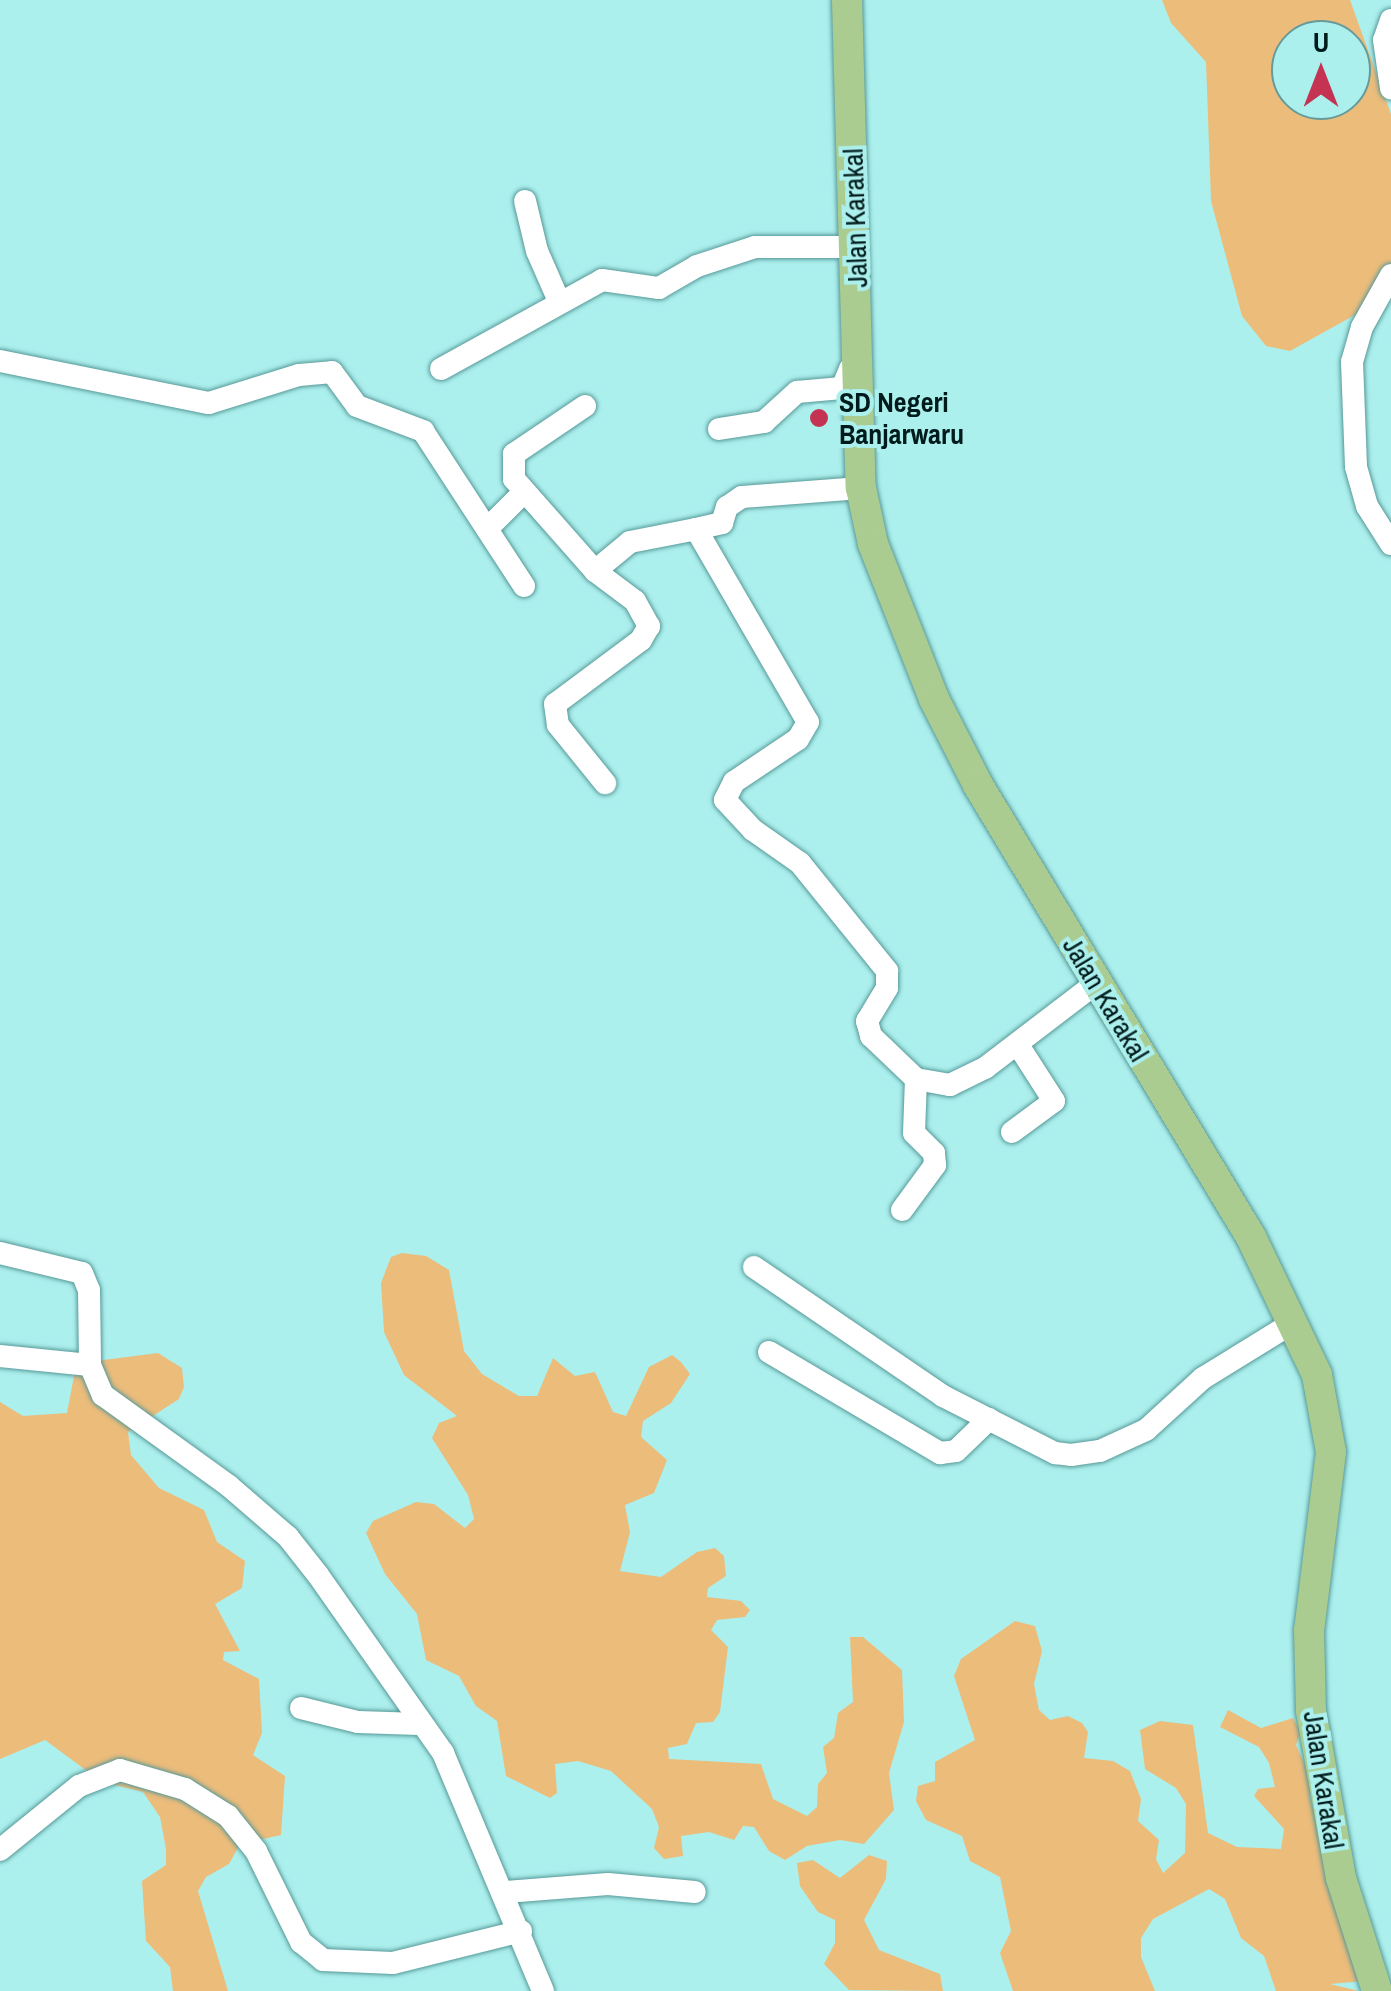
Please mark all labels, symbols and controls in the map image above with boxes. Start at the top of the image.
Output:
north arrow [1271,20,1371,120]
text: U [1313,23,1329,61]
street label: Jalan Karakal [836,148,874,288]
place label: SD Negeri Banjarwaru [839,385,964,451]
marker: SD Negeri Banjarwaru [808,407,830,429]
street label: Jalan Karakal [1056,931,1156,1067]
street label: Jalan Karakal [1297,1709,1351,1851]

